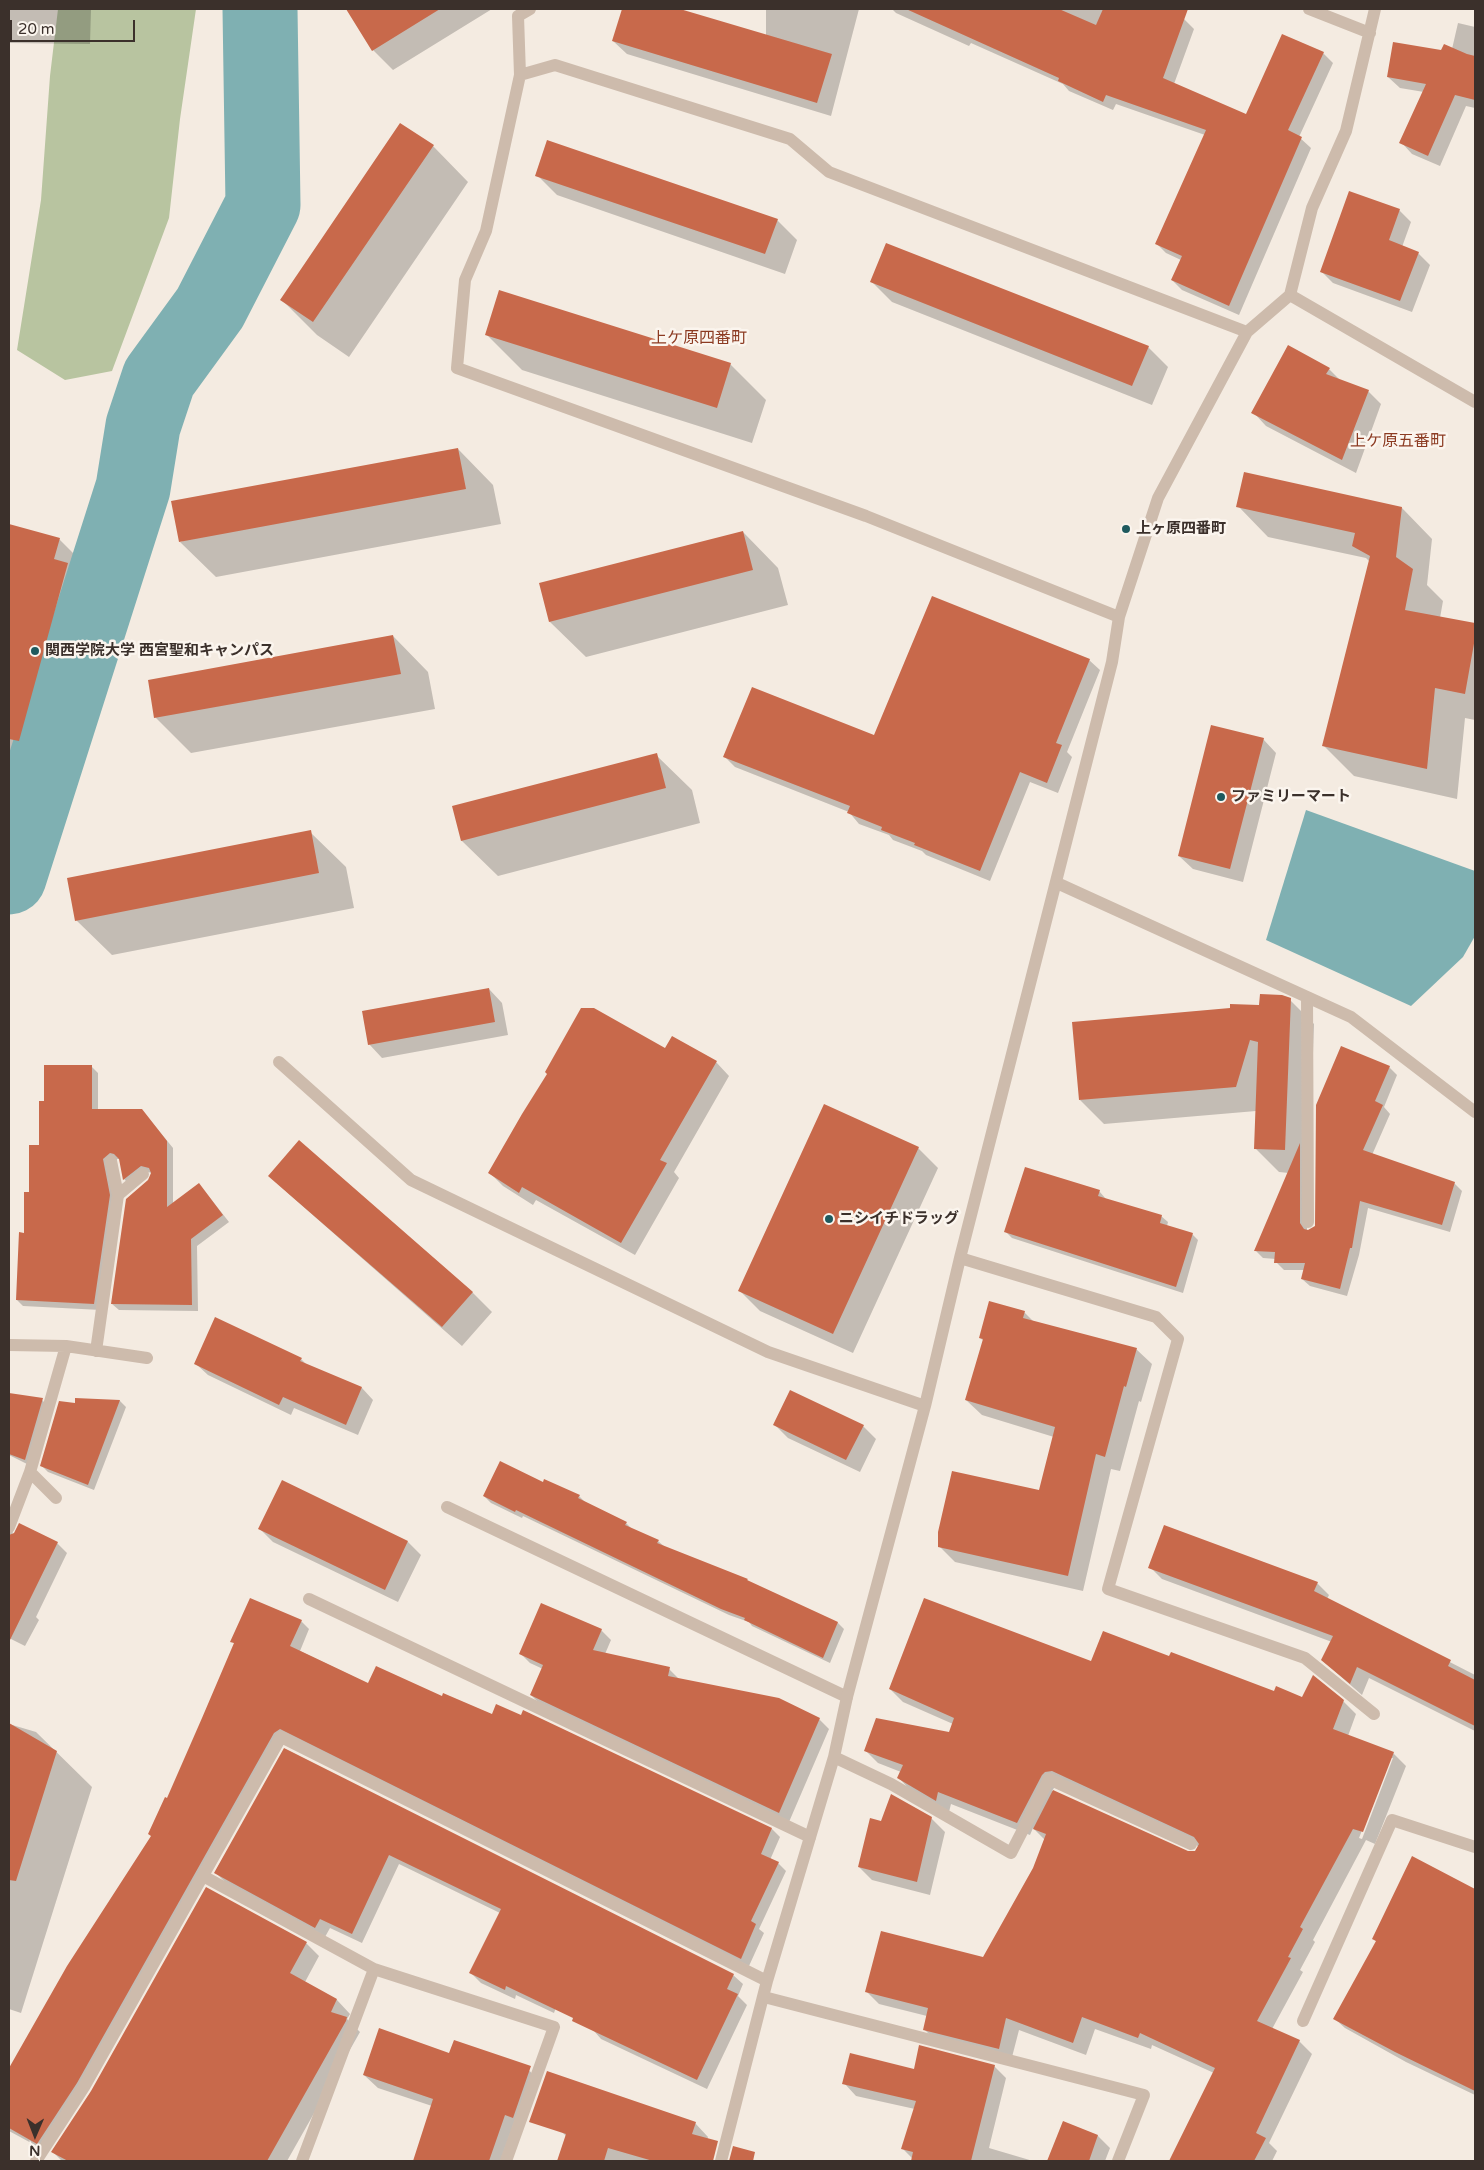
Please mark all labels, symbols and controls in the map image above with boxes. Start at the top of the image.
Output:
scale bar [12,10,138,42]
text: 20 m [18,20,55,38]
district label: 上ケ原四番町 [651,329,747,349]
district label: 上ケ原五番町 [1350,432,1446,452]
place label: 上ヶ原四番町 [1136,520,1226,538]
marker: 上ヶ原四番町 [1120,523,1132,535]
place label: 関西学院大学 西宮聖和キャンパス [45,642,274,660]
marker: 関西学院大学 西宮聖和キャンパス [29,645,41,657]
place label: ファミリーマート [1231,788,1351,806]
marker: ファミリーマート [1215,791,1227,803]
place label: ニシイチドラッグ [839,1210,959,1228]
marker: ニシイチドラッグ [823,1213,835,1225]
north arrow [10,2110,60,2160]
text: N [29,2142,41,2159]

